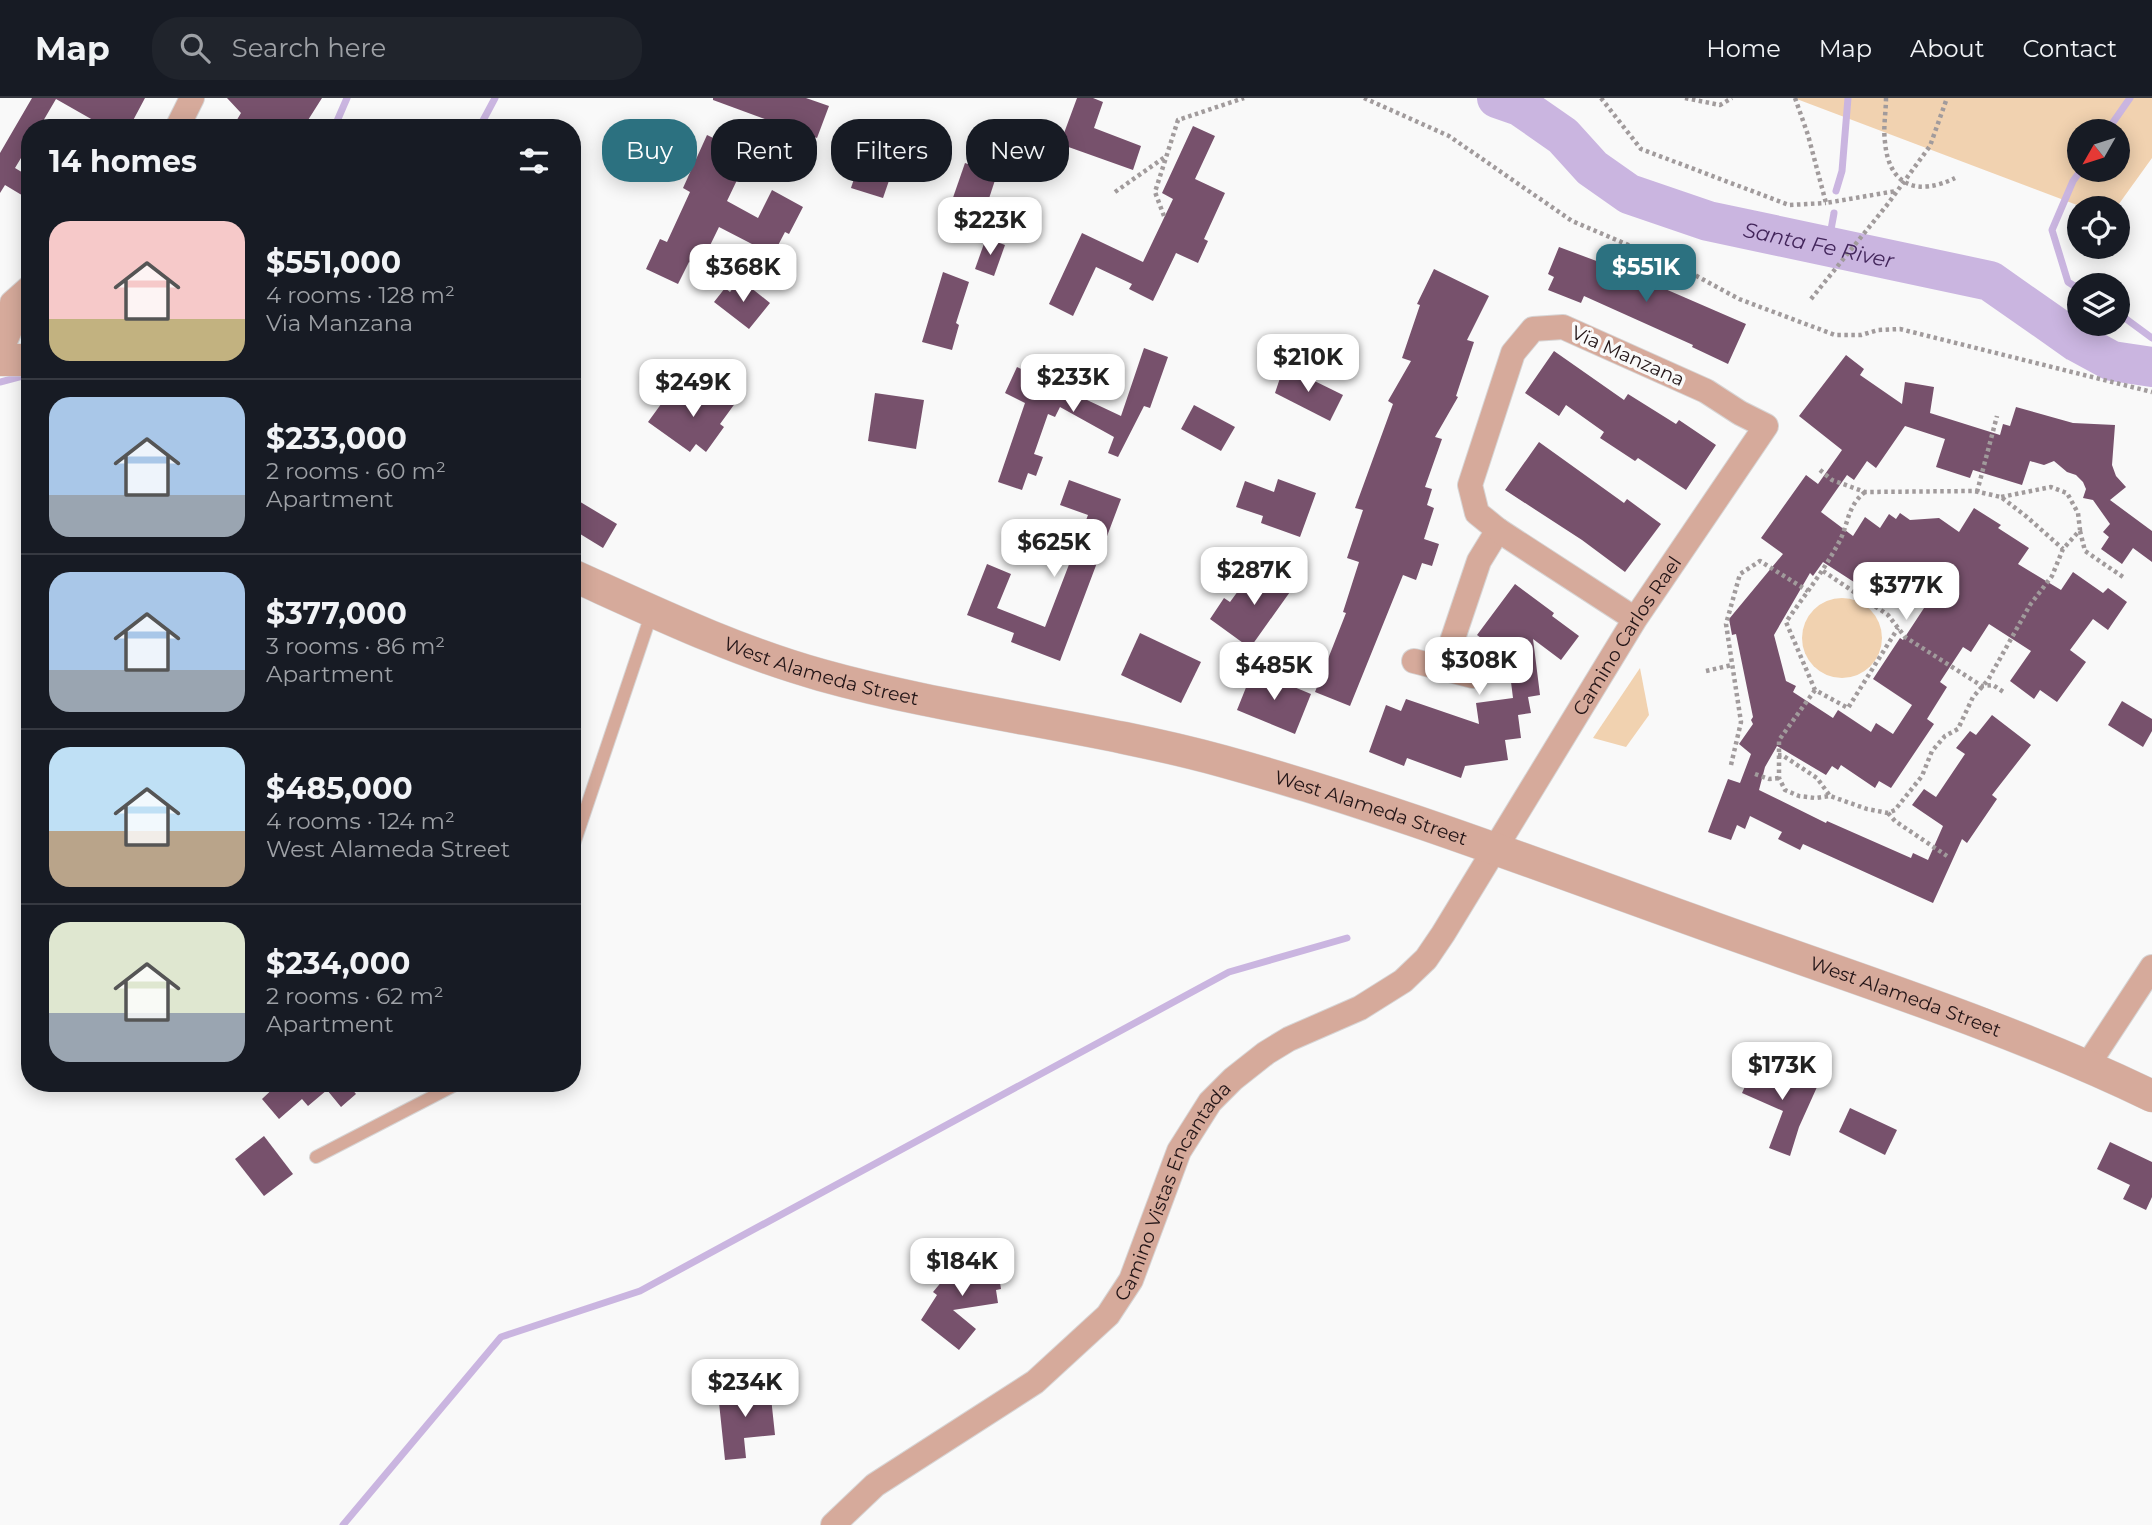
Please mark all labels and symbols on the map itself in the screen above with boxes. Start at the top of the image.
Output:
north arrow [2067,119,2130,182]
pin: $223K [941,198,1039,257]
water label: Santa Fe River [1741,216,1897,273]
pin: $368K [694,244,792,304]
pin: $551K [1597,244,1695,304]
street label: Via Manzana [1568,321,1688,391]
pin: $210K [1259,334,1357,394]
pin: $233K [1024,354,1122,414]
pin: $249K [644,360,742,419]
pin: $625K [1005,519,1103,579]
pin: $287K [1205,547,1303,607]
street label: Camino Carlos Rael [1568,552,1686,720]
pin: $377K [1857,562,1955,622]
street label: West Alameda Street [721,631,921,710]
pin: $308K [1430,638,1528,697]
pin: $485K [1225,642,1323,702]
street label: West Alameda Street [1272,765,1471,850]
street label: West Alameda Street [1807,951,2005,1042]
pin: $173K [1733,1042,1831,1102]
street label: Camino Vistas Encantada [1109,1077,1235,1305]
pin: $184K [913,1238,1011,1298]
pin: $234K [696,1360,794,1419]

